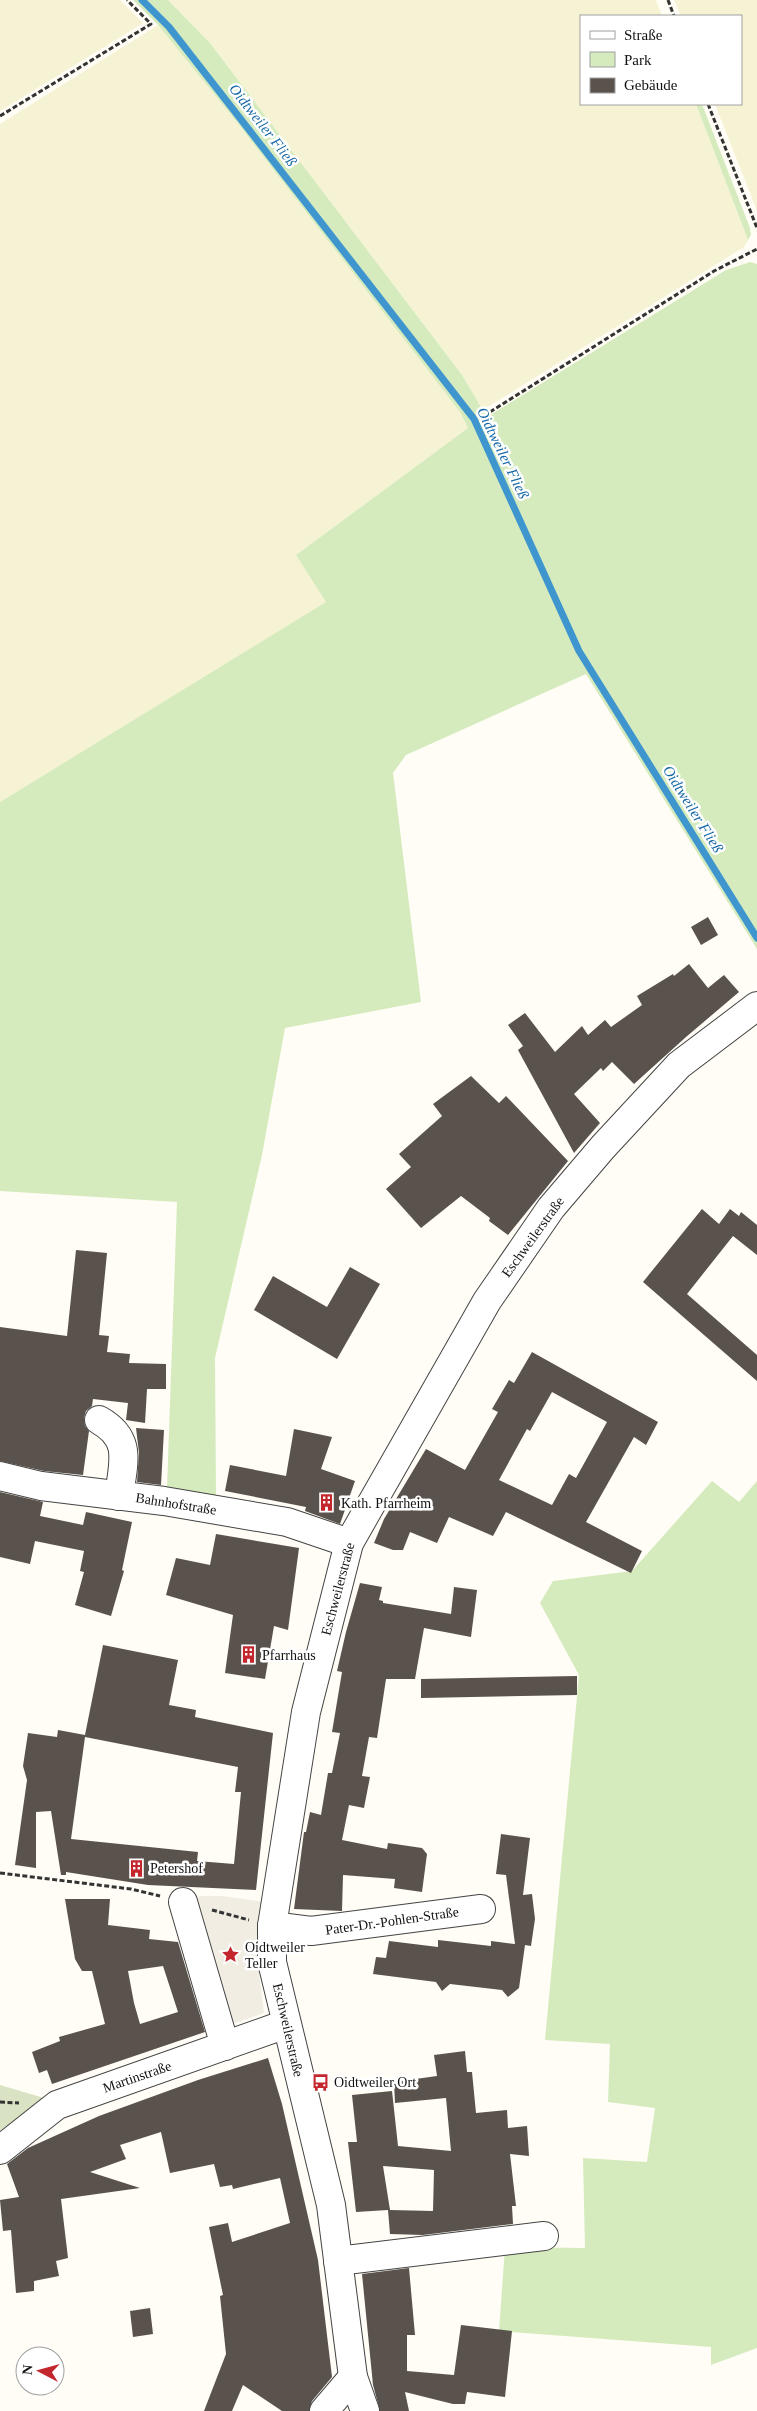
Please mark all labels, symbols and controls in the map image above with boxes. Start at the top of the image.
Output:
legend [580,15,742,105]
text: Straße [624,27,663,43]
text: Park [624,52,652,68]
text: Gebäude [624,77,678,93]
water label: Oidtweiler Fließ [226,81,300,170]
water label: Oidtweiler Fließ [474,405,532,502]
water label: Oidtweiler Fließ [660,763,726,856]
street label: Eschweilerstraße [499,1194,567,1280]
street label: Bahnhofstraße [135,1490,217,1518]
building icon: Kath. Pfarrheim [317,1493,337,1513]
place label: Kath. Pfarrheim [341,1496,431,1511]
street label: Eschweilerstraße [318,1541,358,1637]
building icon: Pfarrhaus [238,1645,258,1665]
place label: Pfarrhaus [262,1648,316,1663]
building icon: Petershof [126,1858,146,1878]
place label: Petershof [150,1861,203,1876]
street label: Pater-Dr.-Pohlen-Straße [324,1904,460,1938]
place label: Oidtweiler Teller [245,1940,305,1971]
place icon: Oidtweiler Teller [221,1945,241,1965]
street label: Eschweilerstraße [270,1982,306,2078]
street label: Martinstraße [101,2058,173,2096]
bus stop icon: Oidtweiler Ort [310,2072,330,2092]
place label: Oidtweiler Ort [334,2075,416,2090]
north arrow [15,2346,65,2396]
text: N [20,2364,36,2376]

